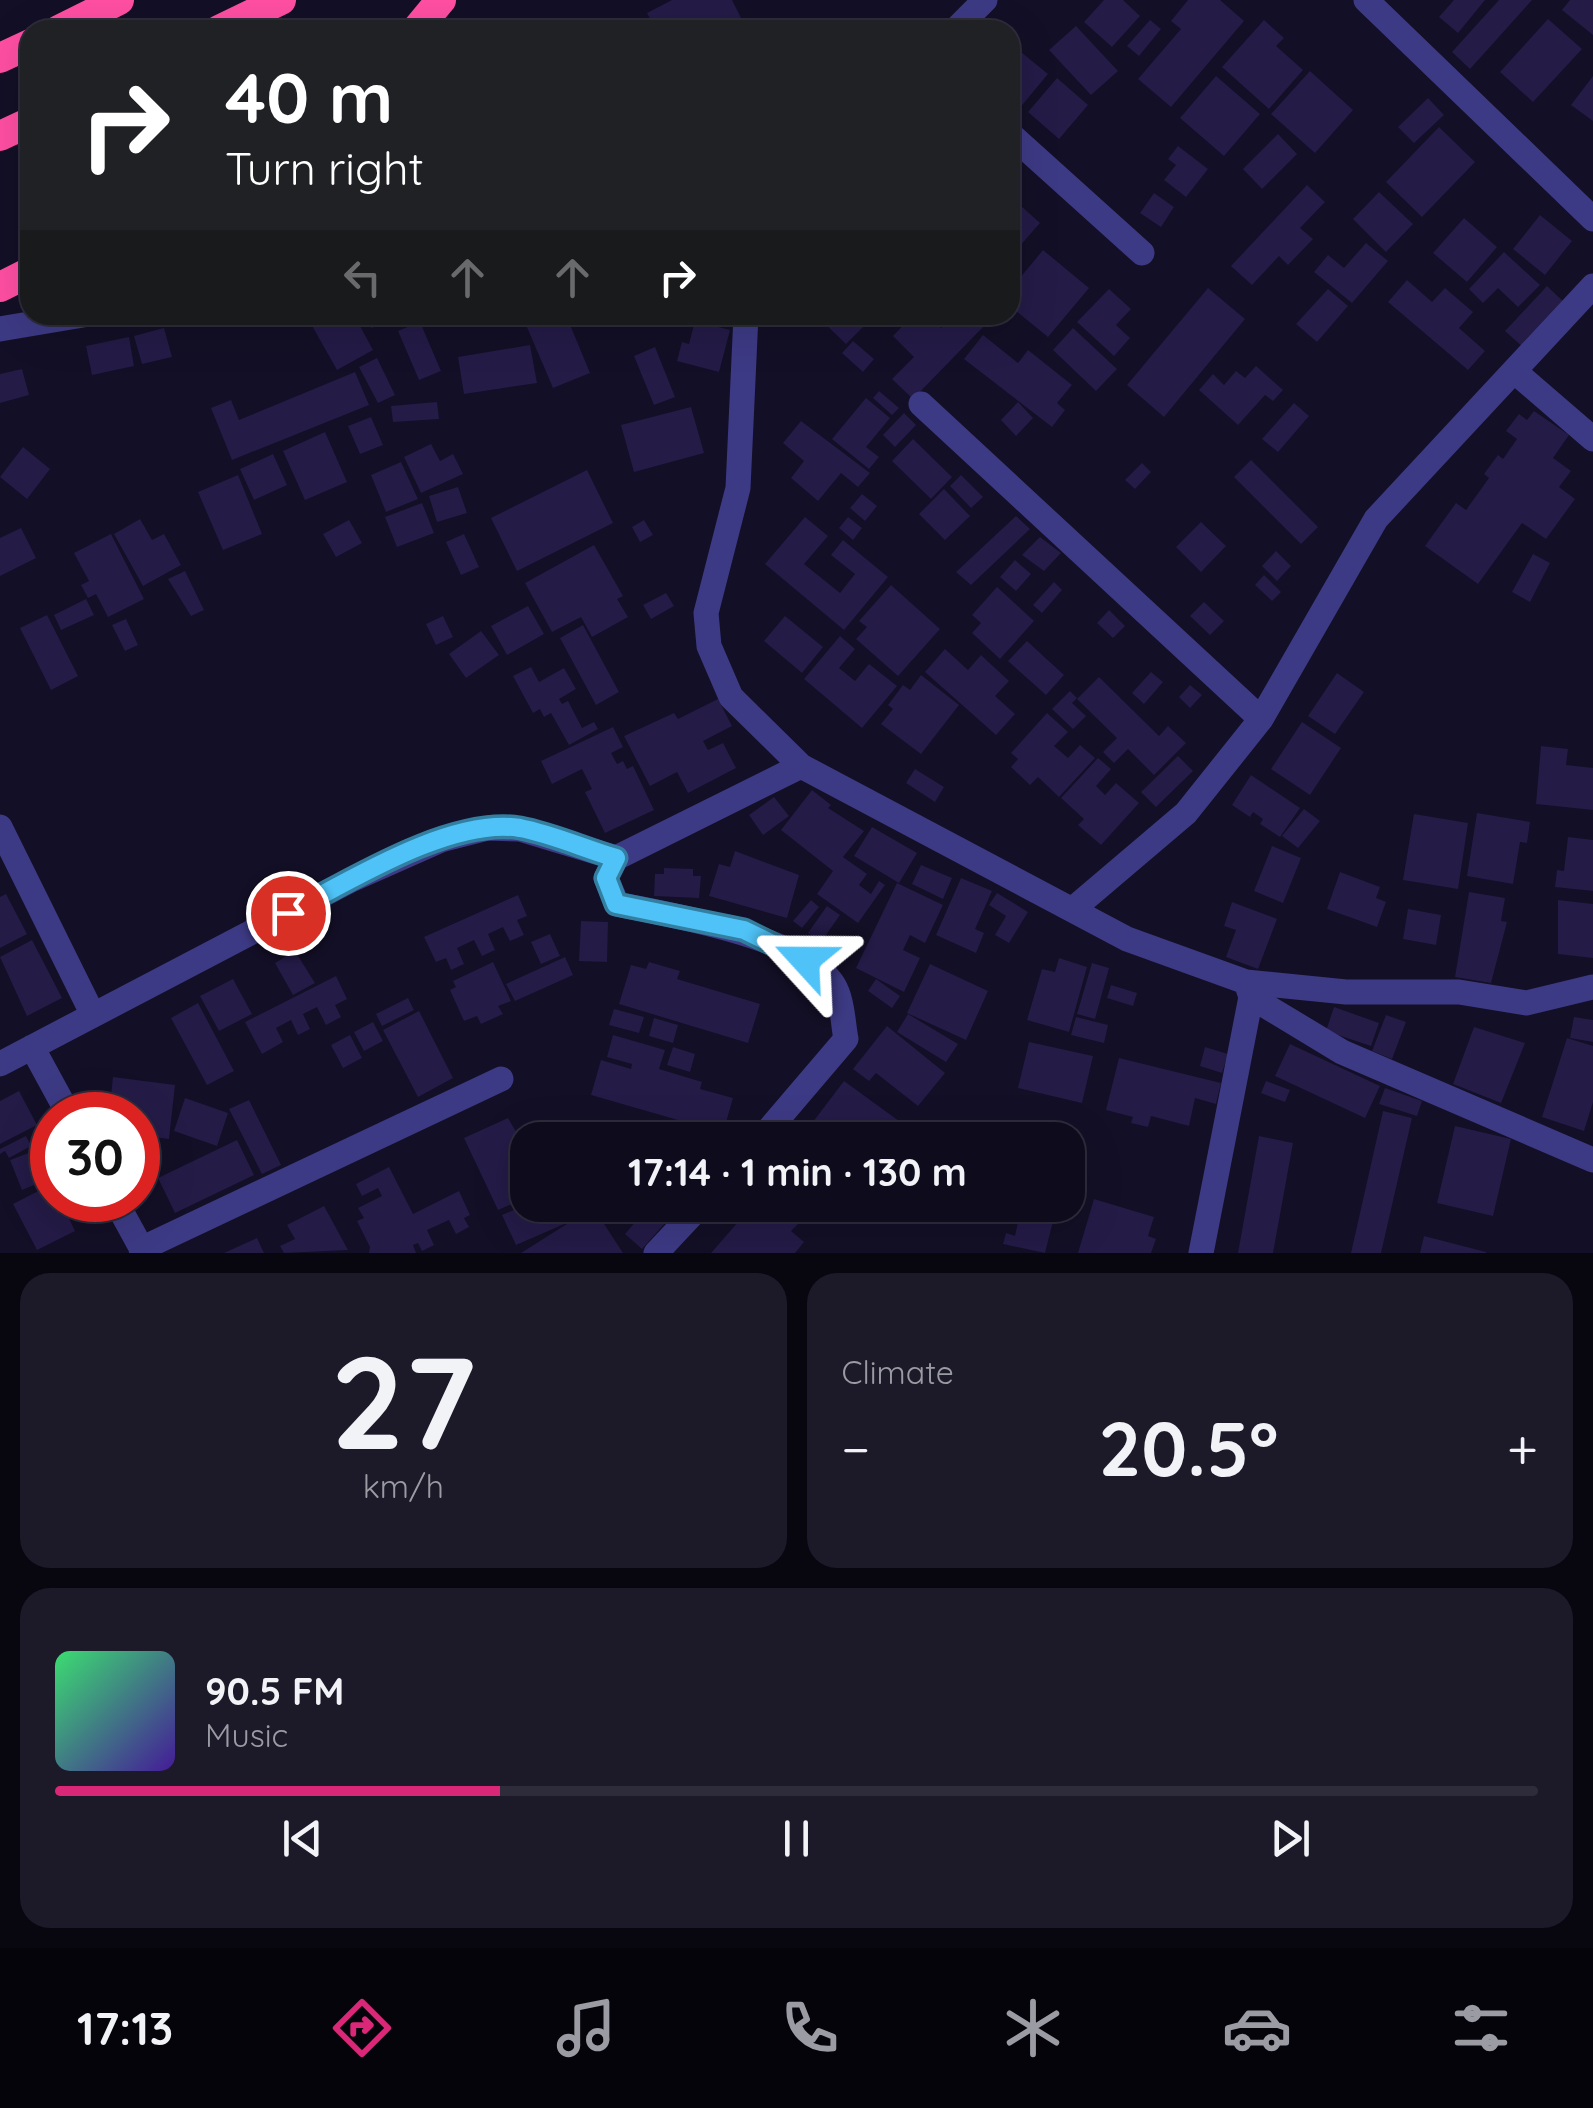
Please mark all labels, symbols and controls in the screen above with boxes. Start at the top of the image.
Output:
text: 40 m [225,53,393,141]
icon: right [60,60,190,190]
text: Turn right [225,140,424,196]
icon: left [335,250,390,305]
icon: ahead [440,250,495,305]
icon: ahead [545,250,600,305]
icon: right [650,250,705,305]
pin [246,871,331,956]
icon: arrive [261,886,316,941]
position arrow [753,908,857,1012]
speed limit sign: 30 [30,1092,160,1222]
text: 17:14 · 1 min · 130 m [628,1148,967,1196]
text: 27 [331,1319,476,1482]
text: Climate [842,1352,954,1392]
text: 20.5° [1099,1401,1279,1495]
text: − [842,1414,870,1483]
text: + [1507,1414,1538,1483]
text: km/h [363,1466,444,1506]
text: 90.5 FM [205,1667,344,1715]
text: Music [205,1715,288,1755]
icon: previous [275,1811,330,1866]
icon: pause [769,1811,824,1866]
icon: next [1263,1811,1318,1866]
icon: directions [327,1993,397,2063]
icon: music [551,1993,621,2063]
icon: phone [775,1993,845,2063]
icon: climate [998,1993,1068,2063]
icon: car [1222,1993,1292,2063]
icon: filters [1446,1993,1516,2063]
text: 17:13 [77,2000,173,2056]

